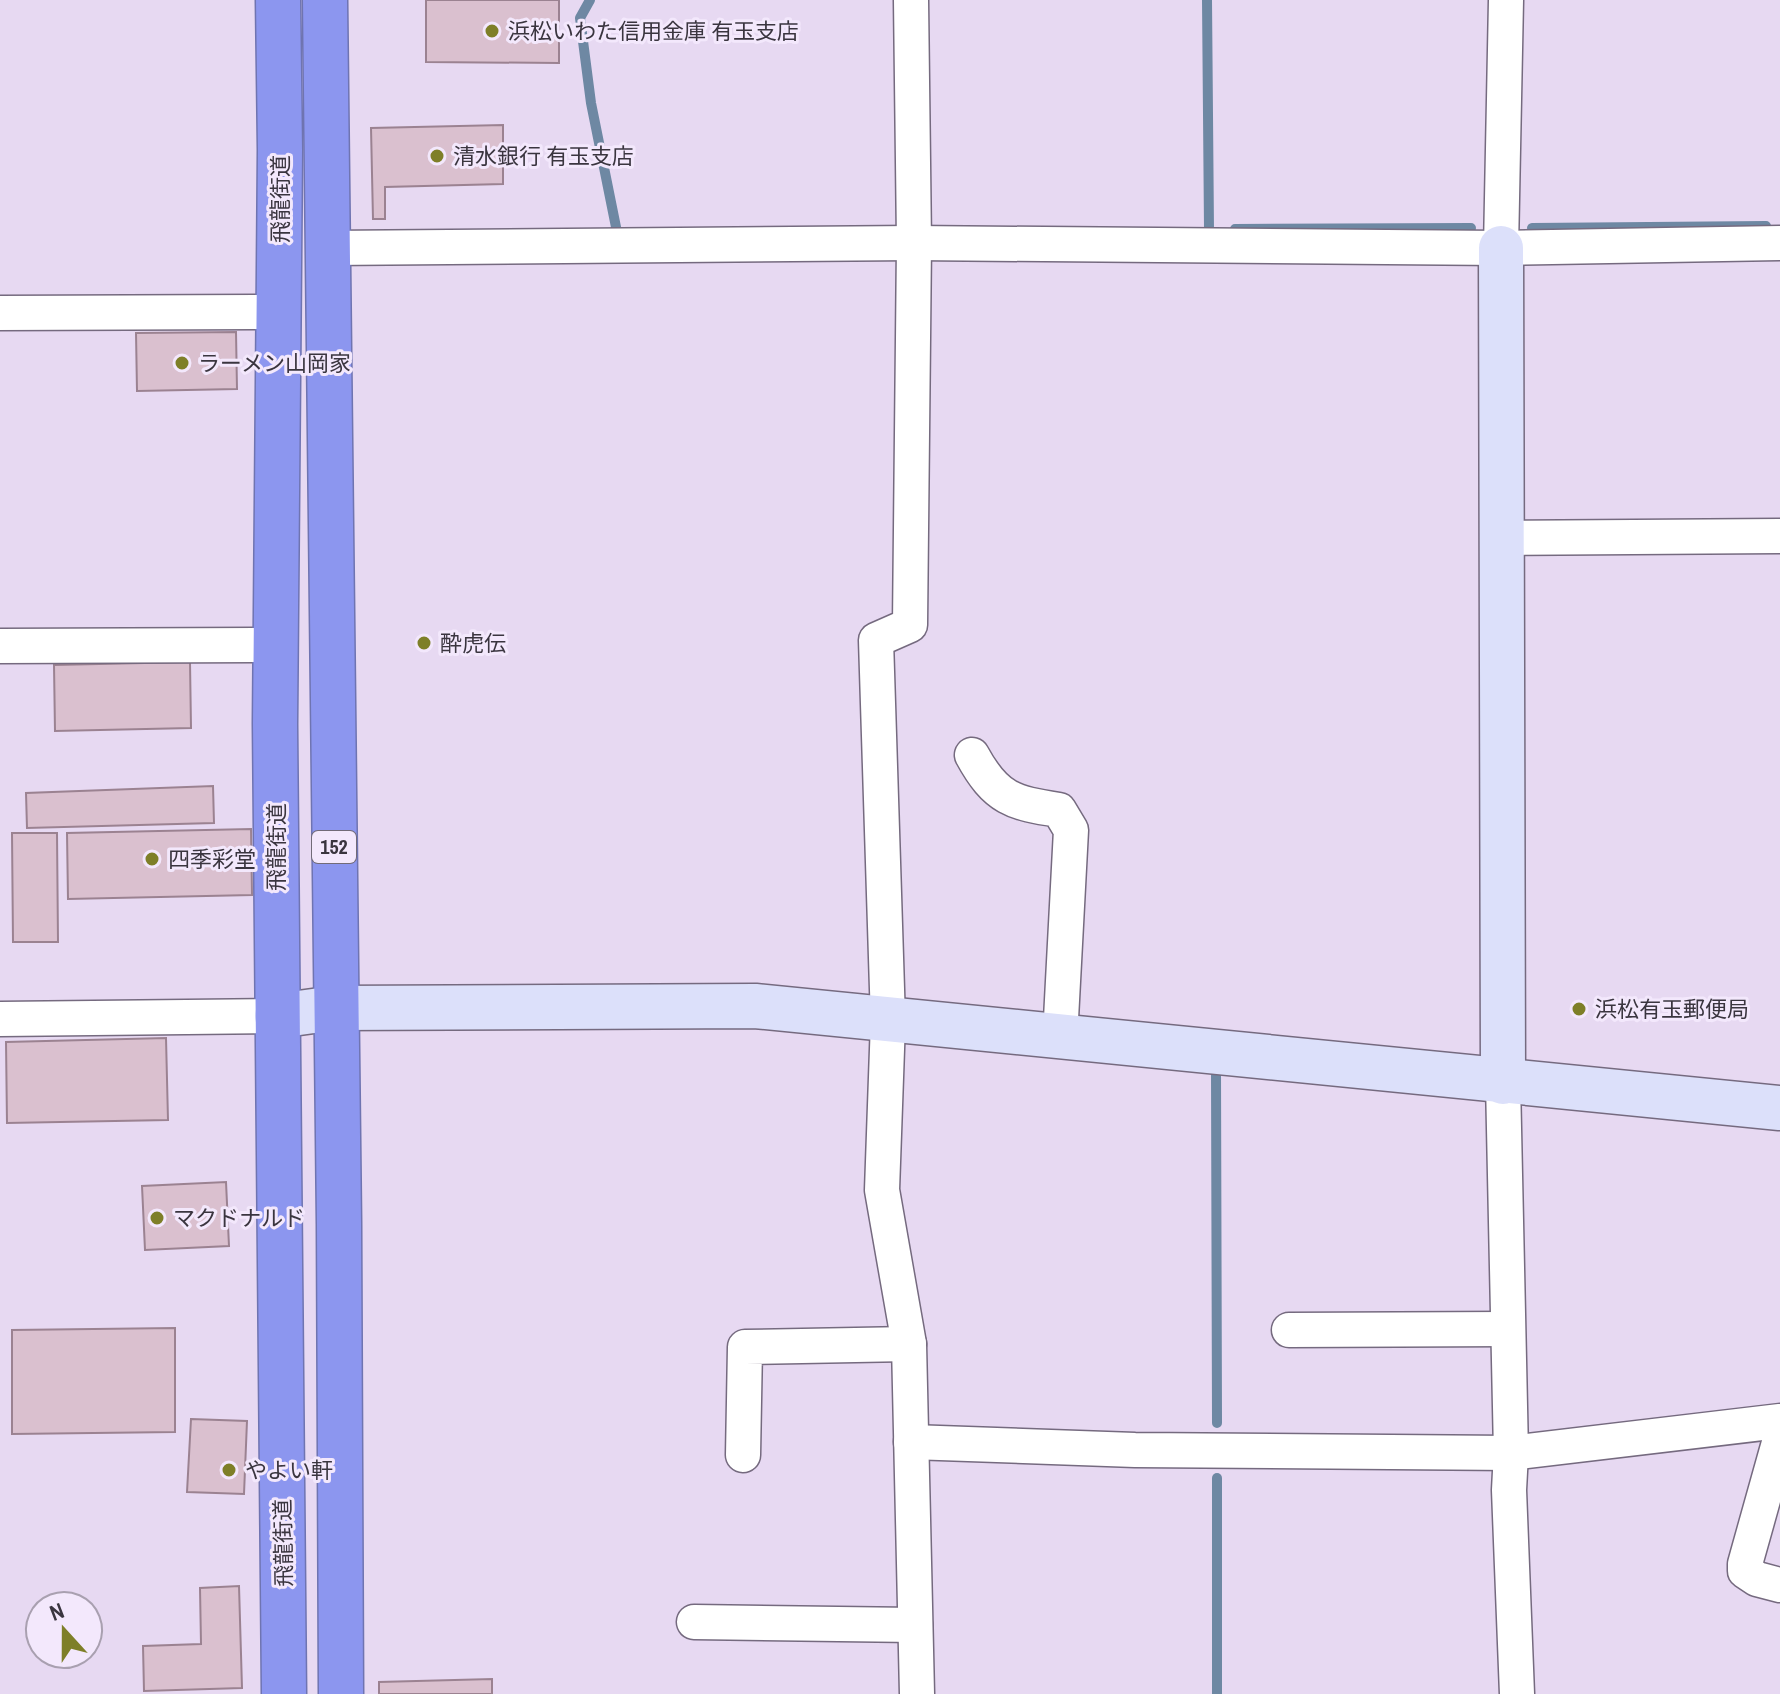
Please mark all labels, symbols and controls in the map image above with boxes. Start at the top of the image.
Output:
place label: 浜松いわた信用金庫 有玉支店 [508,16,799,46]
marker: 浜松いわた信用金庫 有玉支店 [483,22,501,40]
place label: 清水銀行 有玉支店 [453,141,634,171]
marker: 清水銀行 有玉支店 [428,147,446,165]
street label: 飛龍街道 [265,155,295,243]
place label: ラーメン山岡家 [198,348,351,378]
marker: ラーメン山岡家 [173,354,191,372]
place label: 酔虎伝 [440,628,506,658]
marker: 酔虎伝 [415,634,433,652]
street label: 飛龍街道 [261,803,291,891]
road number: 152 [312,831,356,863]
place label: 四季彩堂 [168,844,256,874]
marker: 四季彩堂 [143,850,161,868]
place label: 浜松有玉郵便局 [1595,994,1749,1024]
marker: 浜松有玉郵便局 [1570,1000,1588,1018]
place label: マクドナルド [173,1203,305,1233]
marker: マクドナルド [148,1209,166,1227]
place label: やよい軒 [245,1455,333,1485]
marker: やよい軒 [220,1461,238,1479]
street label: 飛龍街道 [267,1499,299,1587]
north arrow [24,1590,104,1670]
text: N [45,1595,68,1628]

